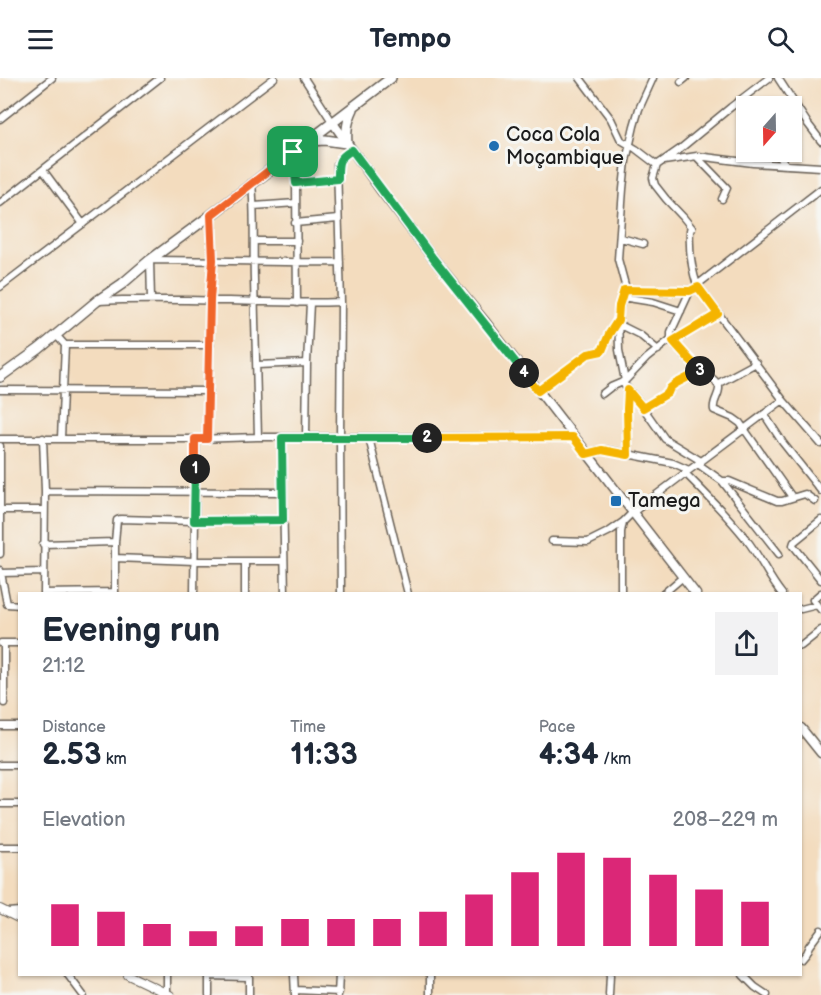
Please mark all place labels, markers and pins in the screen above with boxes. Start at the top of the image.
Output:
place label: Coca Cola Moçambique [506,123,624,170]
pin [267,126,318,177]
marker: Coca Cola Moçambique [487,139,501,153]
pin: 3 [685,356,715,386]
pin: 4 [509,358,539,388]
pin: 2 [412,423,442,453]
pin: 1 [180,454,210,484]
place label: Tamega [628,489,701,513]
marker: Tamega [609,494,623,508]

